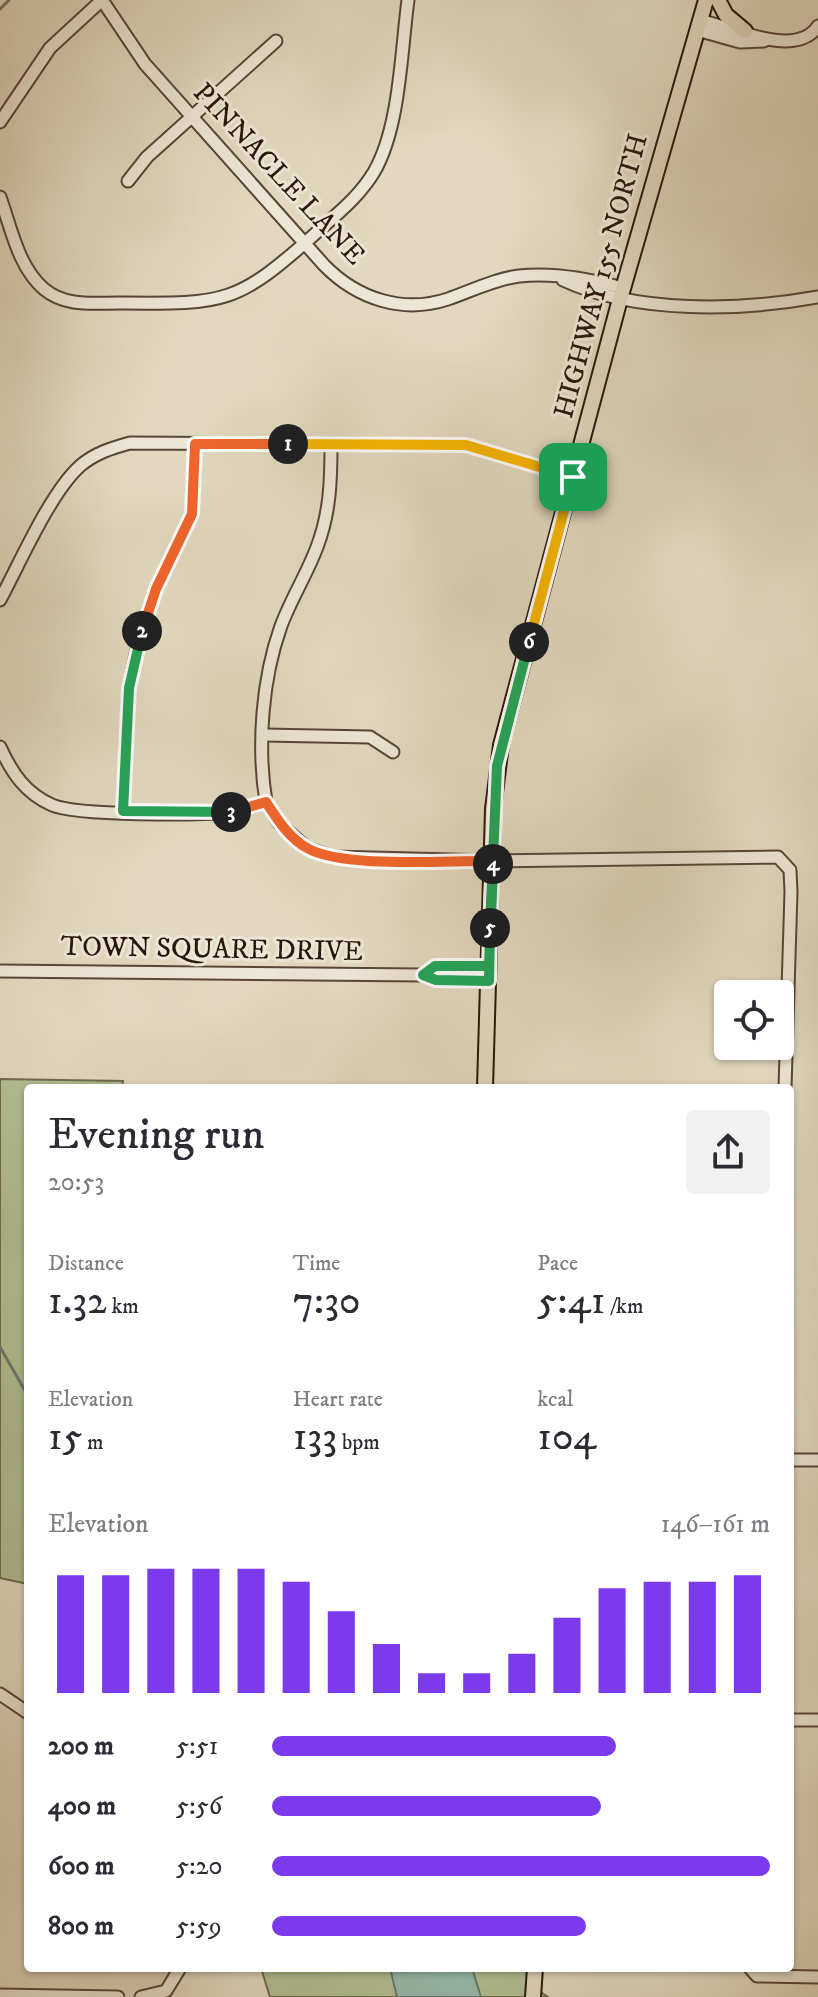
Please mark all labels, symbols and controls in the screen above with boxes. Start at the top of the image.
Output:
street label: PINNACLE LANE [186,76,372,272]
street label: HIGHWAY 155 NORTH [546,130,656,422]
pin: 1 [268,424,308,464]
text: 1 [284,430,292,457]
pin [539,443,607,511]
icon: arrive [551,455,595,499]
pin: 2 [122,611,162,651]
text: 2 [137,617,147,644]
pin: 6 [509,622,549,662]
text: 6 [523,628,535,655]
pin: 3 [211,792,251,832]
text: 3 [227,798,235,825]
pin: 4 [473,844,513,884]
text: 4 [487,850,499,877]
pin: 5 [470,908,510,948]
text: 5 [485,914,495,941]
street label: TOWN SQUARE DRIVE [61,929,363,969]
map controls [714,980,794,1060]
button: locate [714,980,794,1060]
text: Evening run [48,1108,265,1163]
button: share [686,1110,770,1194]
text: 20:53 [48,1166,104,1199]
text: Distance [48,1250,124,1277]
text: Time [293,1250,340,1277]
text: Pace [537,1250,578,1277]
text: 1.32 [48,1277,107,1327]
text: 7:30 [293,1277,361,1327]
text: 5:41 [537,1277,605,1327]
text: km [107,1293,139,1320]
text: /km [605,1293,644,1320]
text: Elevation [48,1386,133,1413]
text: Heart rate [293,1386,383,1413]
text: kcal [537,1386,573,1413]
text: 15 [48,1413,82,1463]
text: 133 [293,1413,337,1463]
text: 104 [537,1413,596,1463]
text: m [82,1429,104,1456]
text: bpm [337,1429,380,1456]
text: Elevation [48,1508,149,1541]
text: 146–161 m [661,1508,770,1541]
text: 200 m [48,1730,114,1763]
text: 5:51 [176,1730,218,1763]
text: 400 m [48,1790,116,1823]
text: 5:56 [176,1790,222,1823]
text: 600 m [48,1850,115,1883]
text: 5:20 [176,1850,222,1883]
text: 800 m [48,1910,114,1943]
text: 5:59 [176,1910,222,1943]

